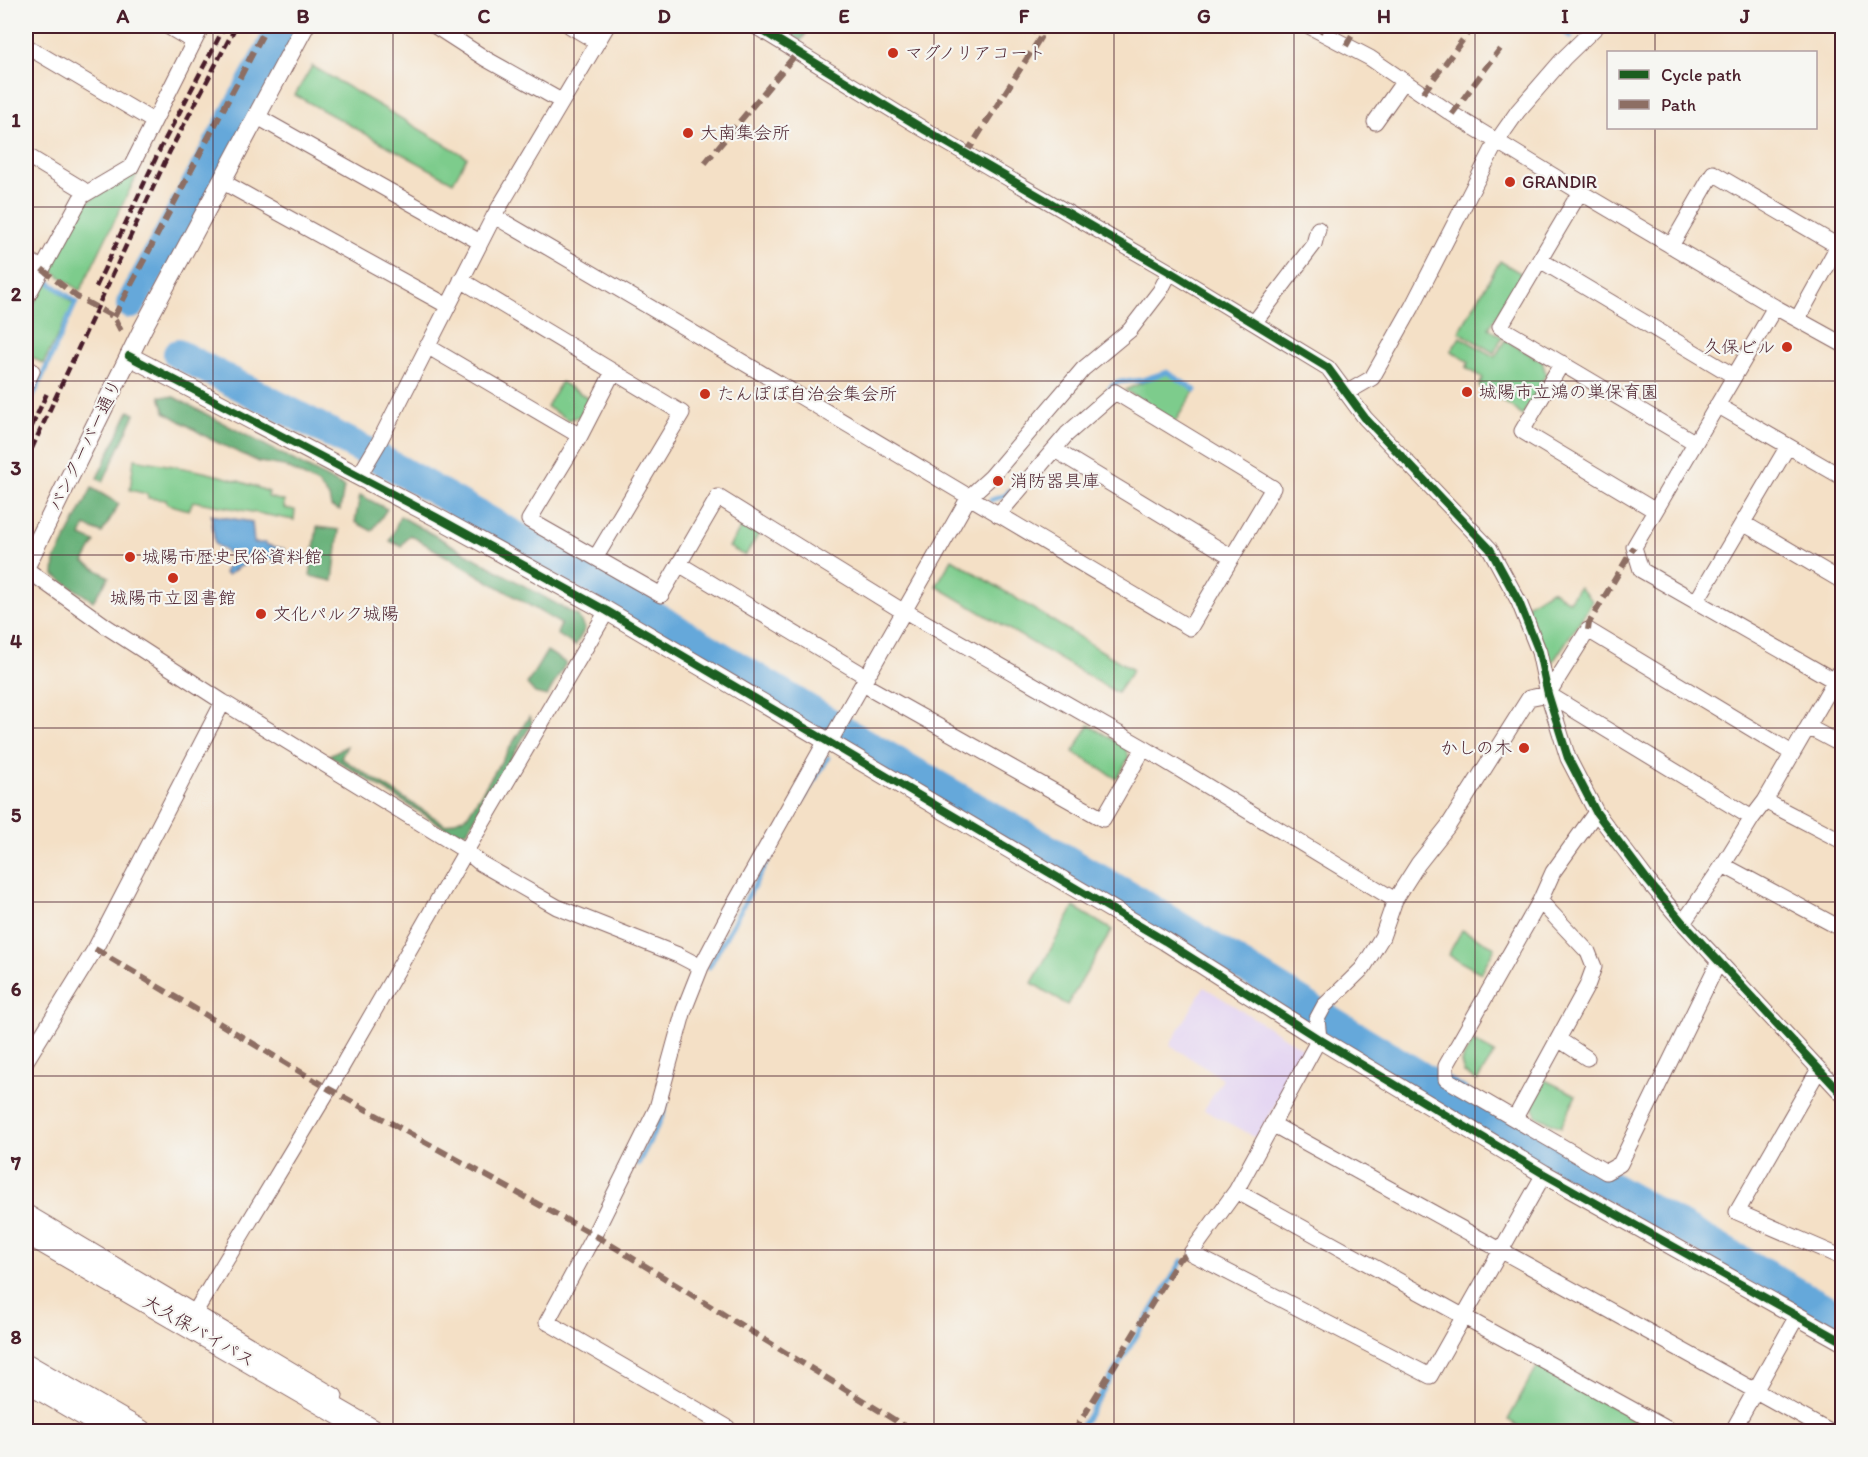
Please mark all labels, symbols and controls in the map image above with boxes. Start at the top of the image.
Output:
text: A [116,4,130,28]
text: B [297,4,310,28]
text: C [478,4,491,28]
text: D [657,4,671,28]
text: E [838,4,850,28]
text: F [1019,4,1030,28]
text: G [1197,4,1211,28]
text: H [1377,4,1391,28]
text: I [1561,4,1569,28]
text: J [1739,4,1750,28]
place label: マグノリアコート [905,42,1046,64]
marker: マグノリアコート [886,46,900,60]
legend [1607,51,1817,129]
text: Cycle path [1661,64,1742,86]
text: Path [1661,94,1696,116]
text: 1 [11,108,21,132]
place label: 大南集会所 [700,122,790,144]
marker: 大南集会所 [681,126,695,140]
place label: GRANDIR [1522,171,1597,193]
marker: GRANDIR [1503,175,1517,189]
text: 2 [11,282,22,306]
place label: 久保ビル [1703,336,1775,358]
marker: 久保ビル [1780,340,1794,354]
street label: バンクーバー通り [44,375,126,515]
place label: 城陽市立鴻の巣保育園 [1479,381,1659,403]
place label: たんぽぽ自治会集会所 [717,383,897,405]
marker: 城陽市立鴻の巣保育園 [1460,385,1474,399]
marker: たんぽぽ自治会集会所 [698,387,712,401]
text: 3 [11,456,22,480]
place label: 消防器具庫 [1010,470,1100,492]
marker: 消防器具庫 [991,474,1005,488]
place label: 城陽市歴史民俗資料館 [142,546,322,568]
marker: 城陽市歴史民俗資料館 [123,550,137,564]
marker: 城陽市立図書館 [166,571,180,585]
place label: 城陽市立図書館 [110,587,236,609]
place label: 文化パルク城陽 [273,603,399,625]
marker: 文化パルク城陽 [254,607,268,621]
text: 4 [10,629,22,653]
place label: かしの木 [1440,737,1512,759]
marker: かしの木 [1517,741,1531,755]
text: 5 [11,803,22,827]
text: 6 [11,977,22,1001]
text: 7 [10,1151,21,1175]
street label: 大久保バイパス [139,1290,259,1372]
text: 8 [11,1325,22,1349]

